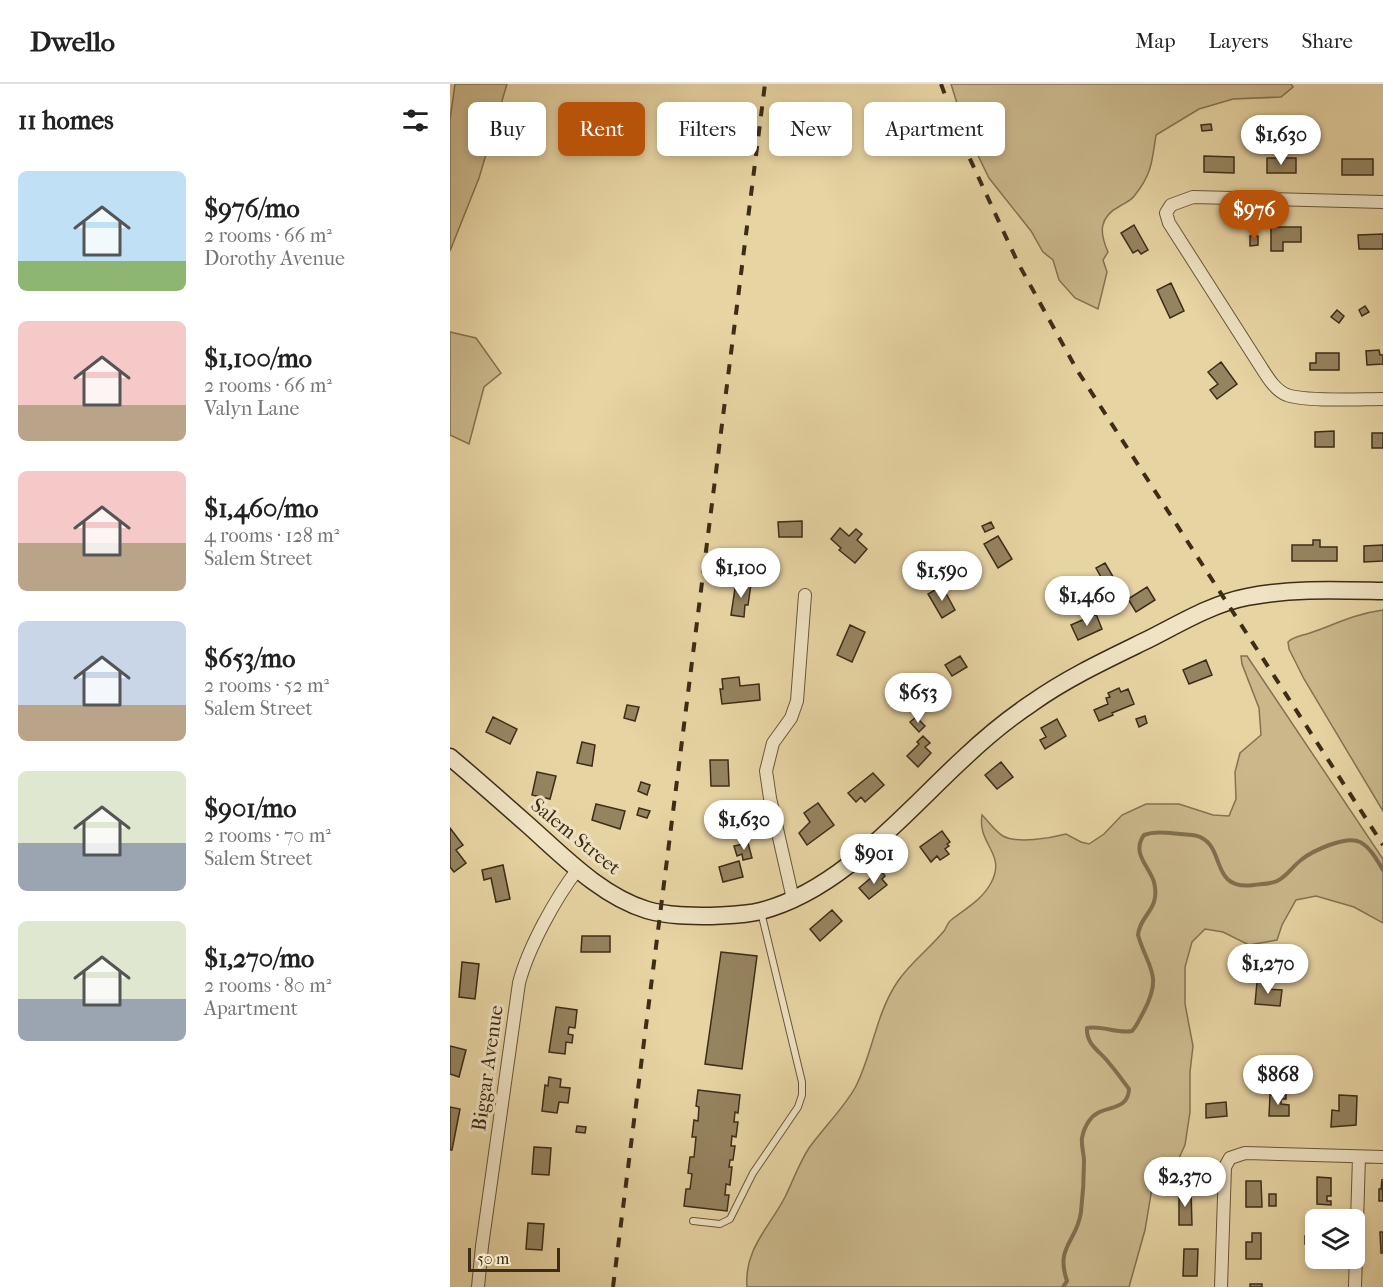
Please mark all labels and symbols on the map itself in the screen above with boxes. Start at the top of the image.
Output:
pin: $1,630 [1232,115,1330,166]
pin: $976 [1218,190,1290,241]
pin: $1,100 [692,548,790,599]
pin: $1,590 [893,551,991,602]
pin: $1,460 [1038,576,1136,627]
pin: $653 [882,673,954,724]
street label: Salem Street [526,793,625,879]
pin: $1,630 [695,800,793,851]
pin: $901 [838,834,910,885]
pin: $1,270 [1219,944,1317,995]
street label: Biggar Avenue [467,1004,508,1132]
pin: $868 [1242,1055,1314,1106]
pin: $2,370 [1136,1157,1234,1208]
scale bar [468,1245,560,1272]

